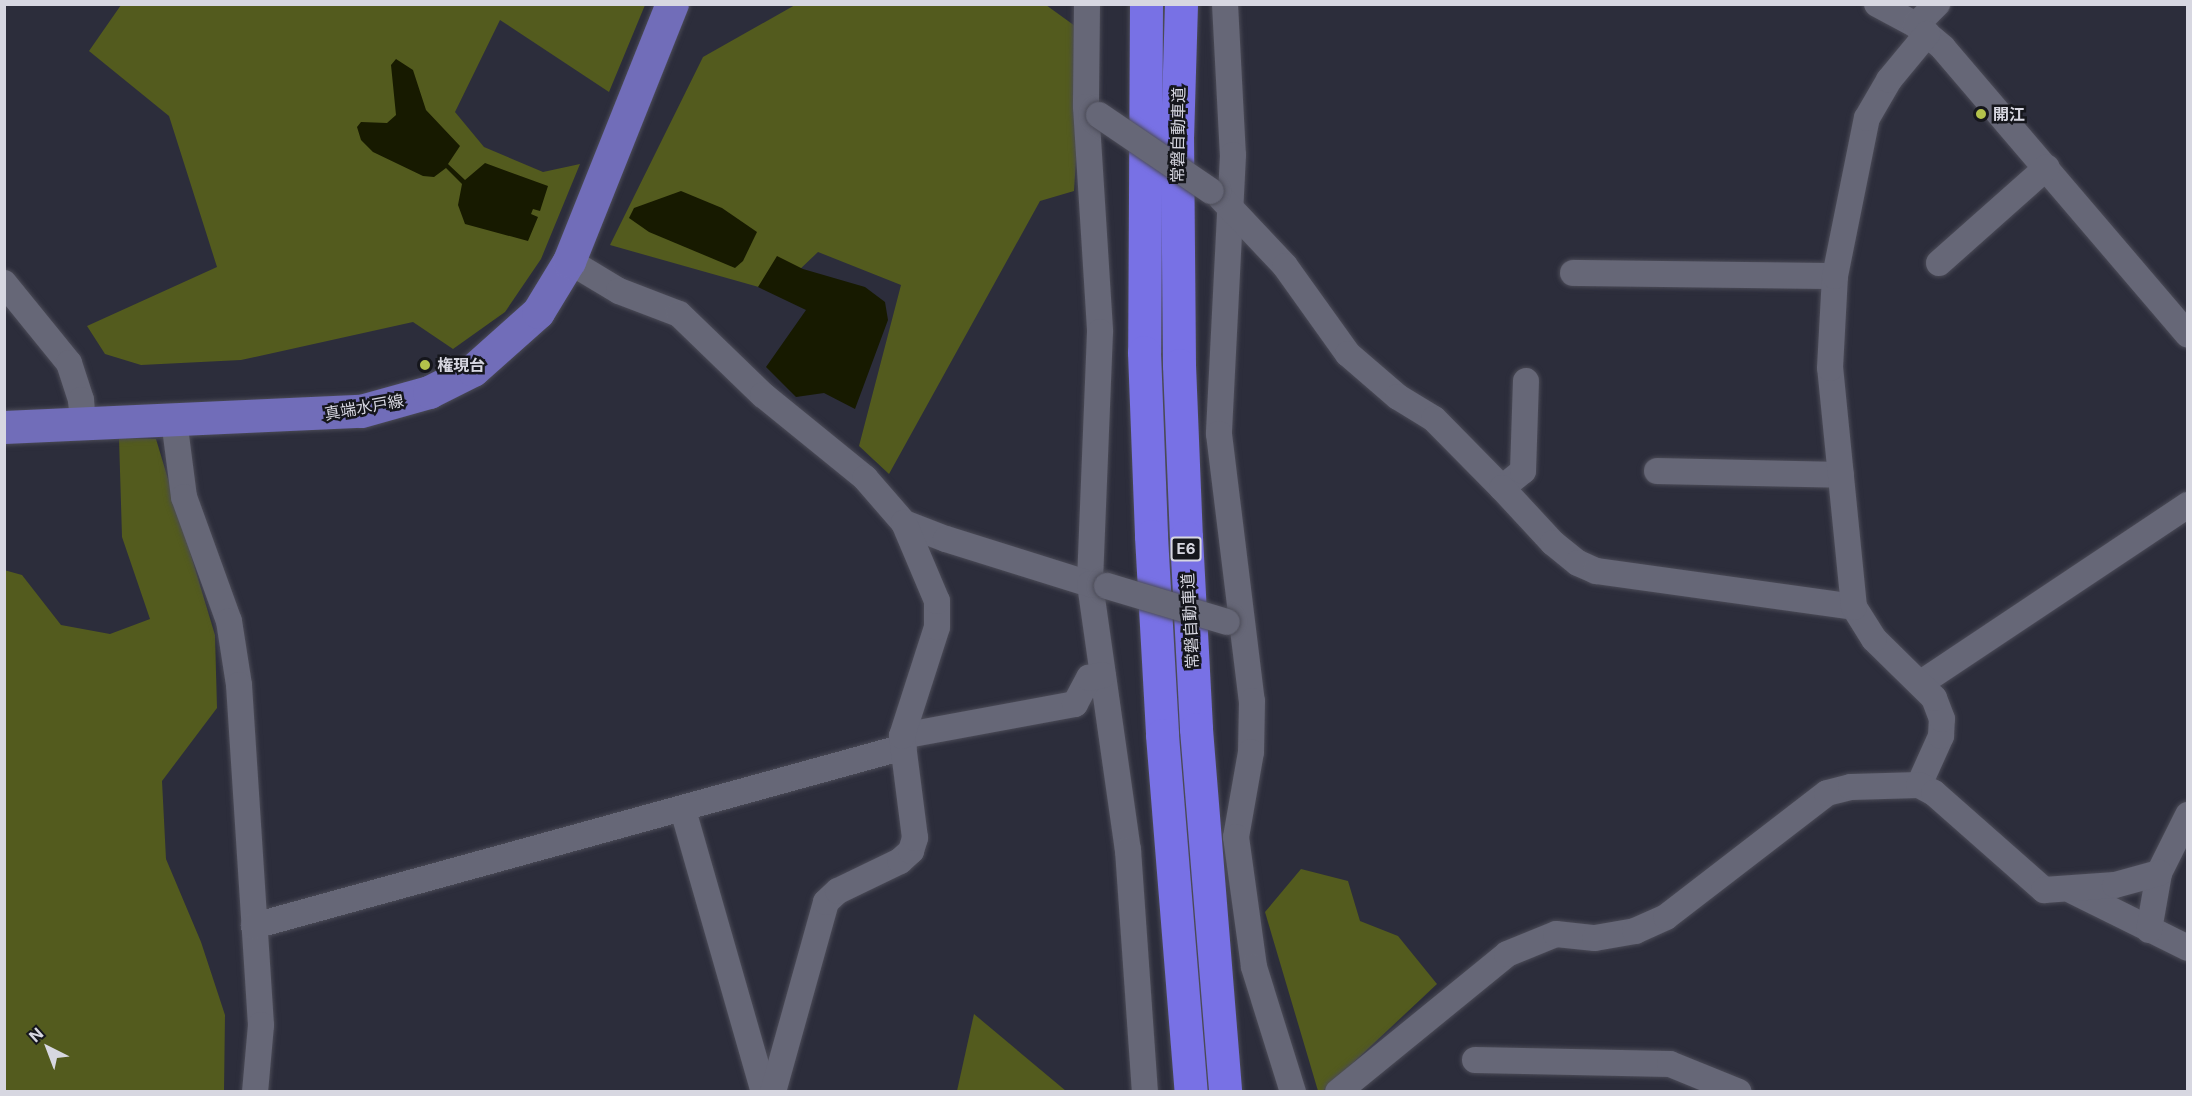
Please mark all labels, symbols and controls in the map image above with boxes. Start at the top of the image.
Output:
street label: 常磐自動車道 [1168,87,1188,183]
place label: 開江 [1993,104,2025,124]
marker: 開江 [1974,107,1988,121]
place label: 権現台 [437,355,485,375]
marker: 権現台 [418,358,432,372]
street label: 真端水戸線 [323,391,405,423]
road number: E6 [1170,537,1202,561]
street label: 常磐自動車道 [1178,573,1202,669]
north arrow [18,1018,78,1078]
text: N [25,1023,47,1046]

